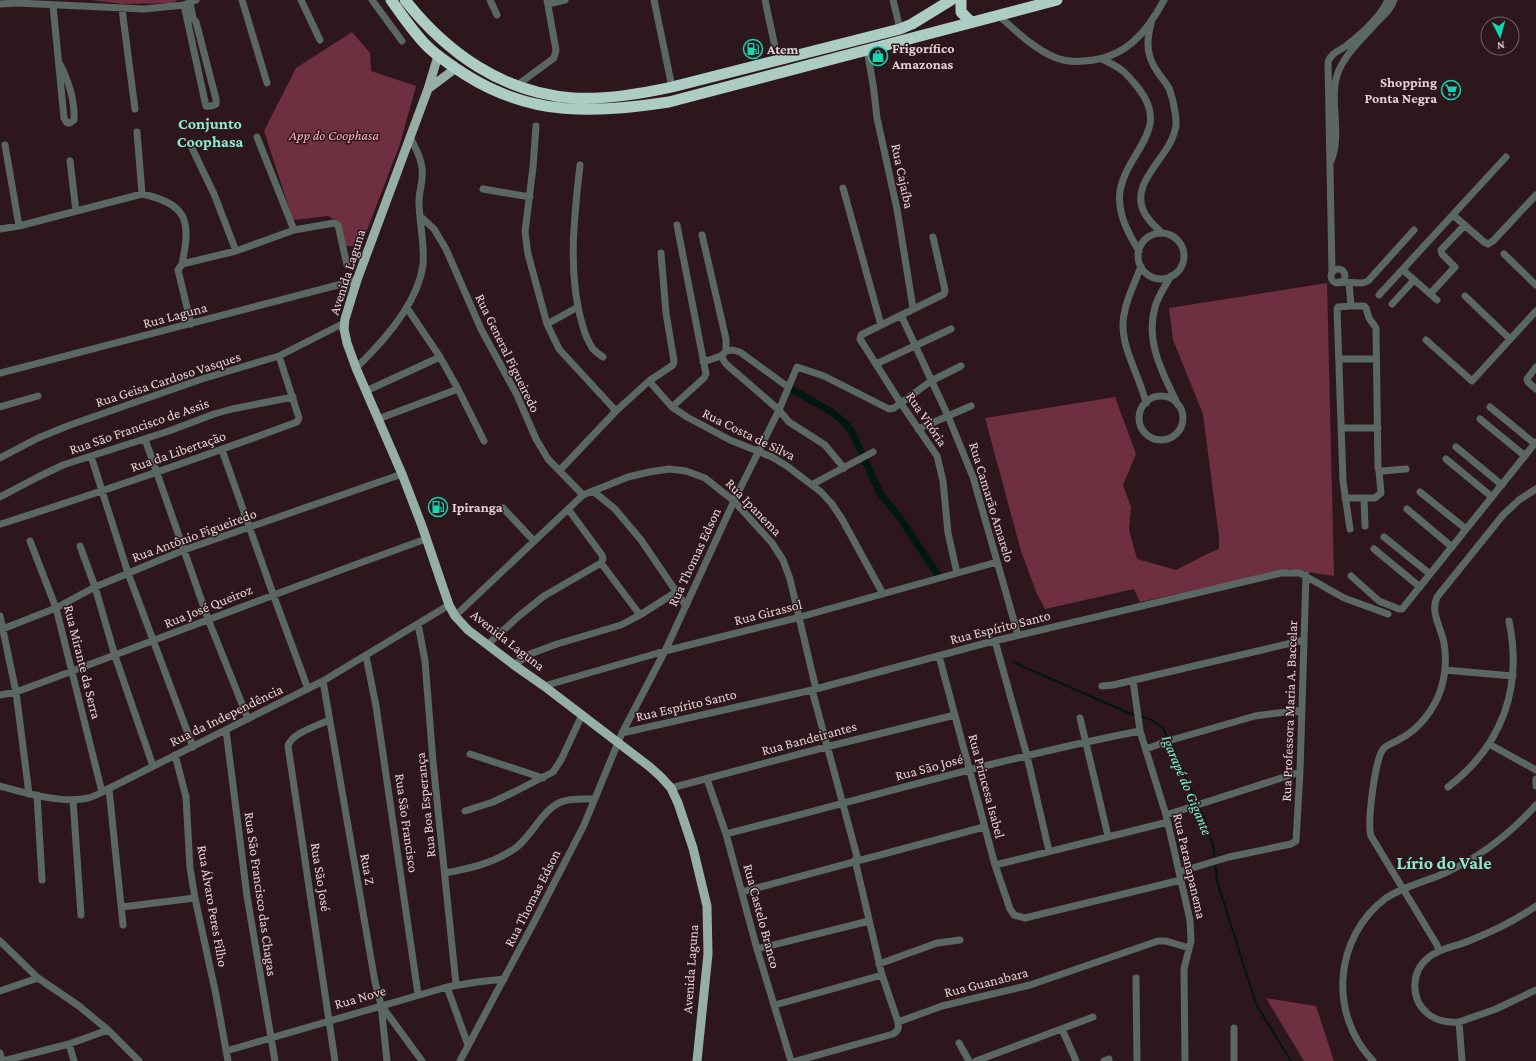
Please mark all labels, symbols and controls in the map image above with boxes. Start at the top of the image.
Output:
north arrow [1480,16,1520,56]
fuel station icon: Atem [742,38,764,60]
place label: Frigorífico Amazonas [891,40,954,72]
text: N [1496,40,1505,52]
place label: Atem [766,41,799,57]
shop icon: Frigorífico Amazonas [867,45,889,67]
place label: Shopping Ponta Negra [1365,74,1437,106]
supermarket icon: Shopping Ponta Negra [1440,79,1462,101]
district label: Conjunto Coophasa [177,115,243,150]
park label: App do Coophasa [288,127,379,143]
street label: Rua Cajaíba [887,142,918,211]
street label: Avenida Laguna [326,227,369,317]
street label: Rua General Figueiredo [472,291,544,415]
street label: Rua Laguna [141,299,209,331]
street label: Rua Geisa Cardoso Vasques [93,348,243,410]
street label: Rua Vitória [903,389,951,450]
street label: Rua São Francisco de Assis [67,395,211,457]
street label: Rua Costa de Silva [700,405,798,464]
street label: Rua da Libertação [128,427,228,475]
street label: Rua Camarão Amarelo [966,440,1018,564]
street label: Rua Ipanema [723,475,786,539]
fuel station icon: Ipiranga [427,496,449,518]
place label: Ipiranga [452,499,503,515]
street label: Rua Antônio Figueiredo [129,505,259,565]
street label: Rua Thomas Edson [664,505,724,609]
street label: Rua José Queiroz [162,581,254,631]
street label: Rua Girassol [732,596,804,628]
street label: Rua Mirante da Serra [61,603,105,721]
street label: Avenida Laguna [468,606,549,674]
street label: Rua Espírito Santo [948,607,1052,647]
street label: Rua Professora Maria A. Baccelar [1278,620,1300,802]
street label: Rua da Independência [167,680,286,749]
street label: Rua Espírito Santo [634,686,738,724]
street label: Rua Bandeirantes [760,718,858,758]
street label: Rua Princesa Isabel [965,732,1009,840]
water label: Igarapé do Gigante [1158,733,1215,838]
street label: Rua São José [893,750,965,784]
street label: Rua Boa Esperança [411,751,438,858]
street label: Rua São Francisco [392,772,422,874]
street label: Rua São Francisco das Chagas [242,811,280,977]
street label: Rua Paranapanema [1170,812,1210,921]
street label: Rua São José [308,841,334,913]
street label: Rua Álvaro Peres Filho [194,844,232,968]
street label: Rua Thomas Edson [501,846,564,949]
street label: Rua Z [357,852,379,886]
district label: Lírio do Vale [1396,853,1492,873]
street label: Rua Castelo Branco [740,862,784,970]
street label: Avenida Laguna [679,923,701,1014]
street label: Rua Guanabara [942,964,1030,1000]
street label: Rua Nove [332,982,388,1012]

